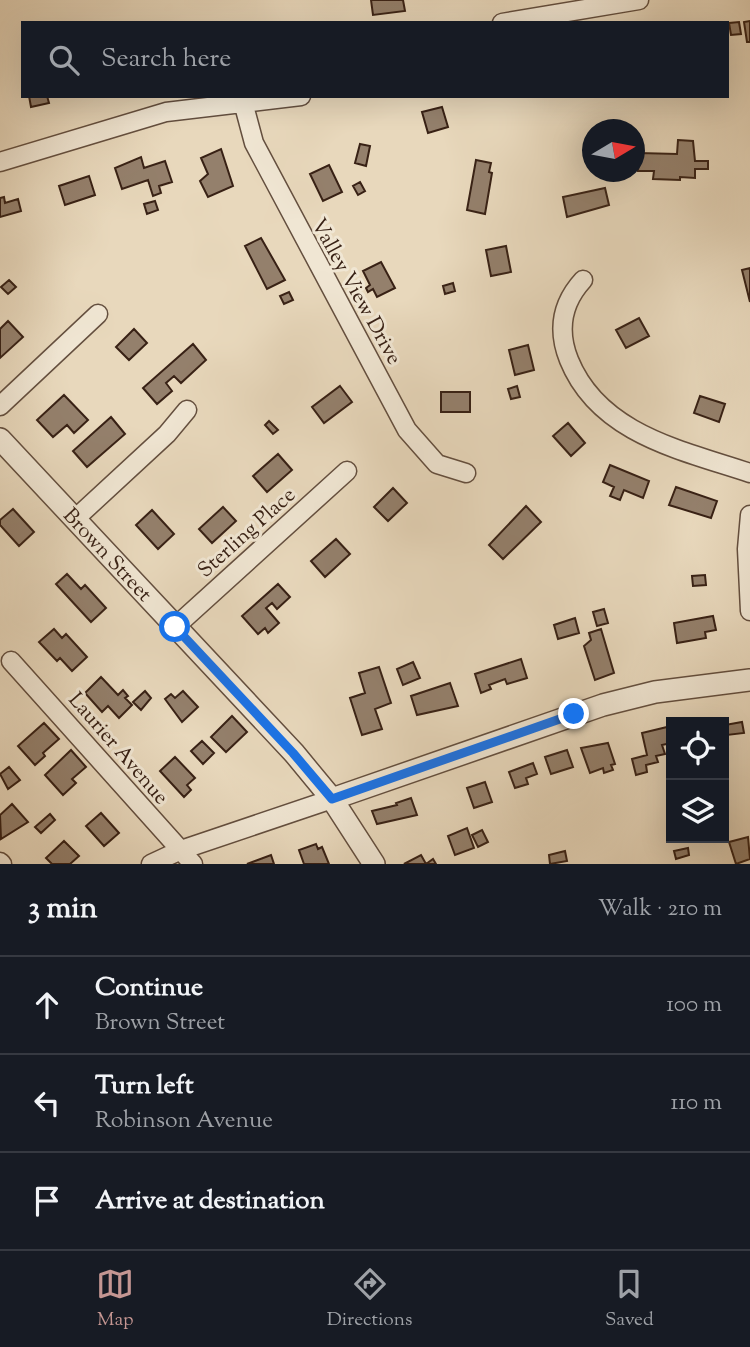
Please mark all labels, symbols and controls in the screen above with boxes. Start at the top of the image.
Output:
search box [21,21,729,98]
icon: search [45,41,83,79]
text: Search here [101,41,231,78]
north arrow [582,119,645,182]
street label: Valley View Drive [303,213,408,371]
street label: Sterling Place [192,481,303,586]
street label: Brown Street [55,502,158,609]
route start [159,611,190,642]
street label: Laurier Avenue [60,687,175,812]
route end [558,698,589,729]
map controls [666,717,729,843]
button: locate [666,717,729,780]
button: layers [666,780,729,843]
text: 3 min [28,888,98,931]
text: Walk · 210 m [598,893,722,926]
text: Continue [95,970,203,1007]
icon: ahead [28,986,66,1024]
text: 100 m [666,989,722,1022]
text: Brown Street [95,1007,225,1040]
text: Turn left [95,1068,194,1105]
icon: left [28,1084,66,1122]
text: 110 m [671,1087,722,1120]
text: Robinson Avenue [95,1105,273,1138]
icon: arrive [28,1182,66,1220]
text: Arrive at destination [95,1183,325,1220]
tab: Map [96,1265,134,1334]
tab: Directions [327,1265,412,1334]
tab: Saved [605,1265,654,1334]

